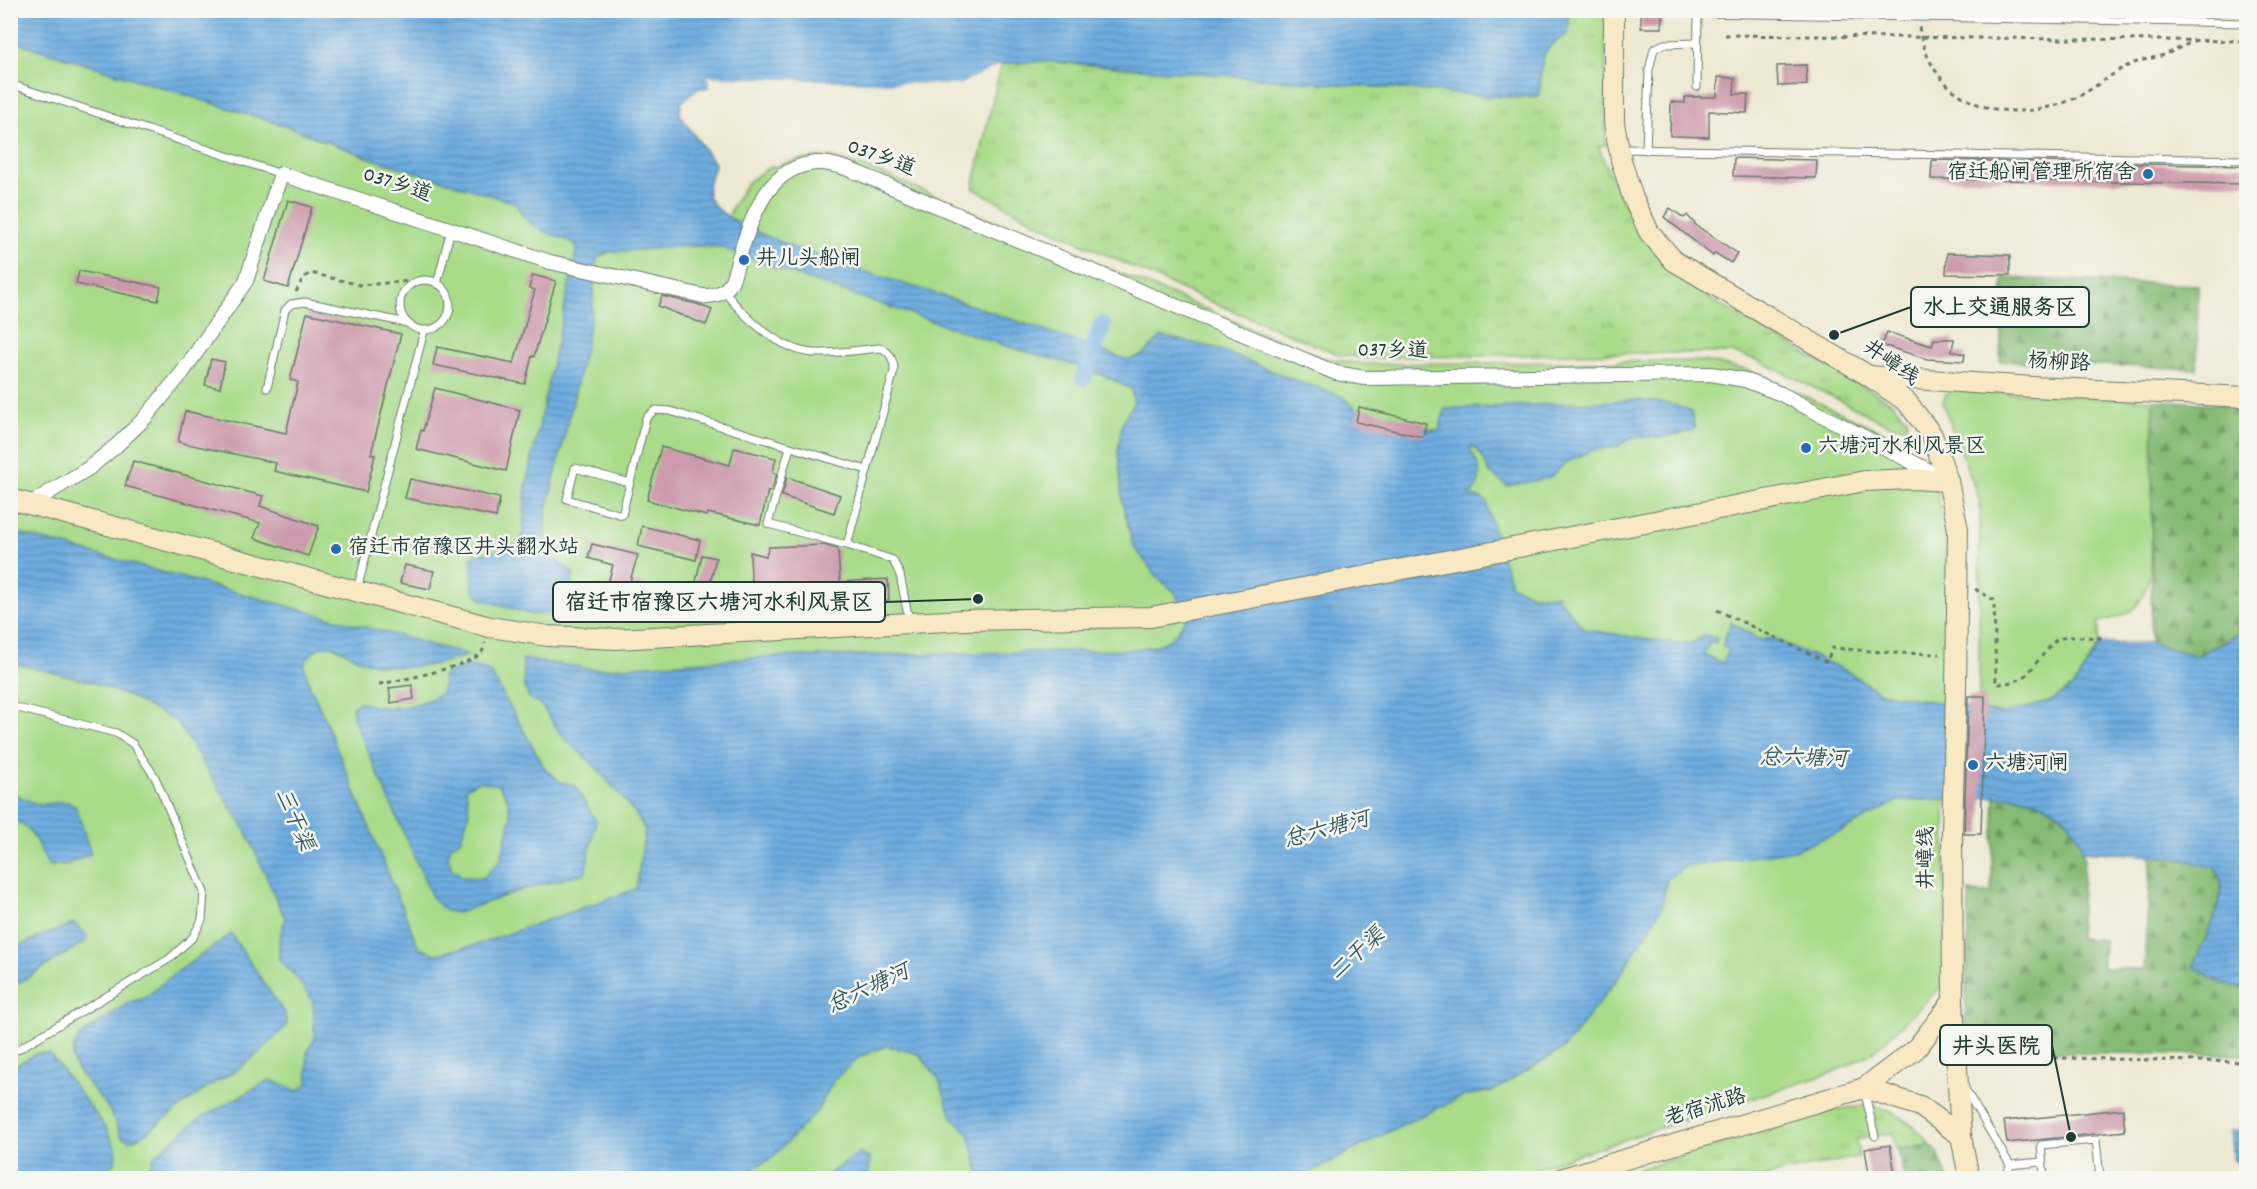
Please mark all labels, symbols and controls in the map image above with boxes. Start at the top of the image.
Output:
street label: 037乡道 [843,133,919,185]
place label: 宿迁船闸管理所宿舍 [1947,159,2136,189]
street label: 037乡道 [359,161,435,211]
marker: 宿迁船闸管理所宿舍 [2141,167,2155,181]
place label: 井儿头船闸 [756,245,861,275]
marker: 井儿头船闸 [737,253,751,267]
callout: 水上交通服务区 [1911,287,2089,327]
text: 水上交通服务区 [1923,294,2077,325]
street label: 井嶂线 [1856,334,1924,394]
street label: 037乡道 [1357,336,1429,368]
street label: 杨柳路 [2027,347,2091,381]
place label: 六塘河水利风景区 [1818,433,1986,463]
marker: 六塘河水利风景区 [1799,441,1813,455]
place label: 宿迁市宿豫区井头翻水站 [348,534,579,564]
marker: 宿迁市宿豫区井头翻水站 [329,542,343,556]
callout: 宿迁市宿豫区六塘河水利风景区 [553,582,885,622]
text: 宿迁市宿豫区六塘河水利风景区 [565,589,873,620]
water label: 总六塘河 [1759,744,1850,776]
place label: 六塘河闸 [1985,750,2069,780]
marker: 六塘河闸 [1966,758,1980,772]
water label: 三干渠 [266,784,321,858]
water label: 总六塘河 [1280,804,1376,857]
street label: 井嶂线 [1913,827,1943,890]
water label: 二干渠 [1323,920,1394,989]
water label: 总六塘河 [823,956,918,1023]
callout: 井头医院 [1940,1025,2052,1065]
text: 井头医院 [1952,1033,2040,1064]
street label: 老宿沭路 [1661,1082,1751,1136]

